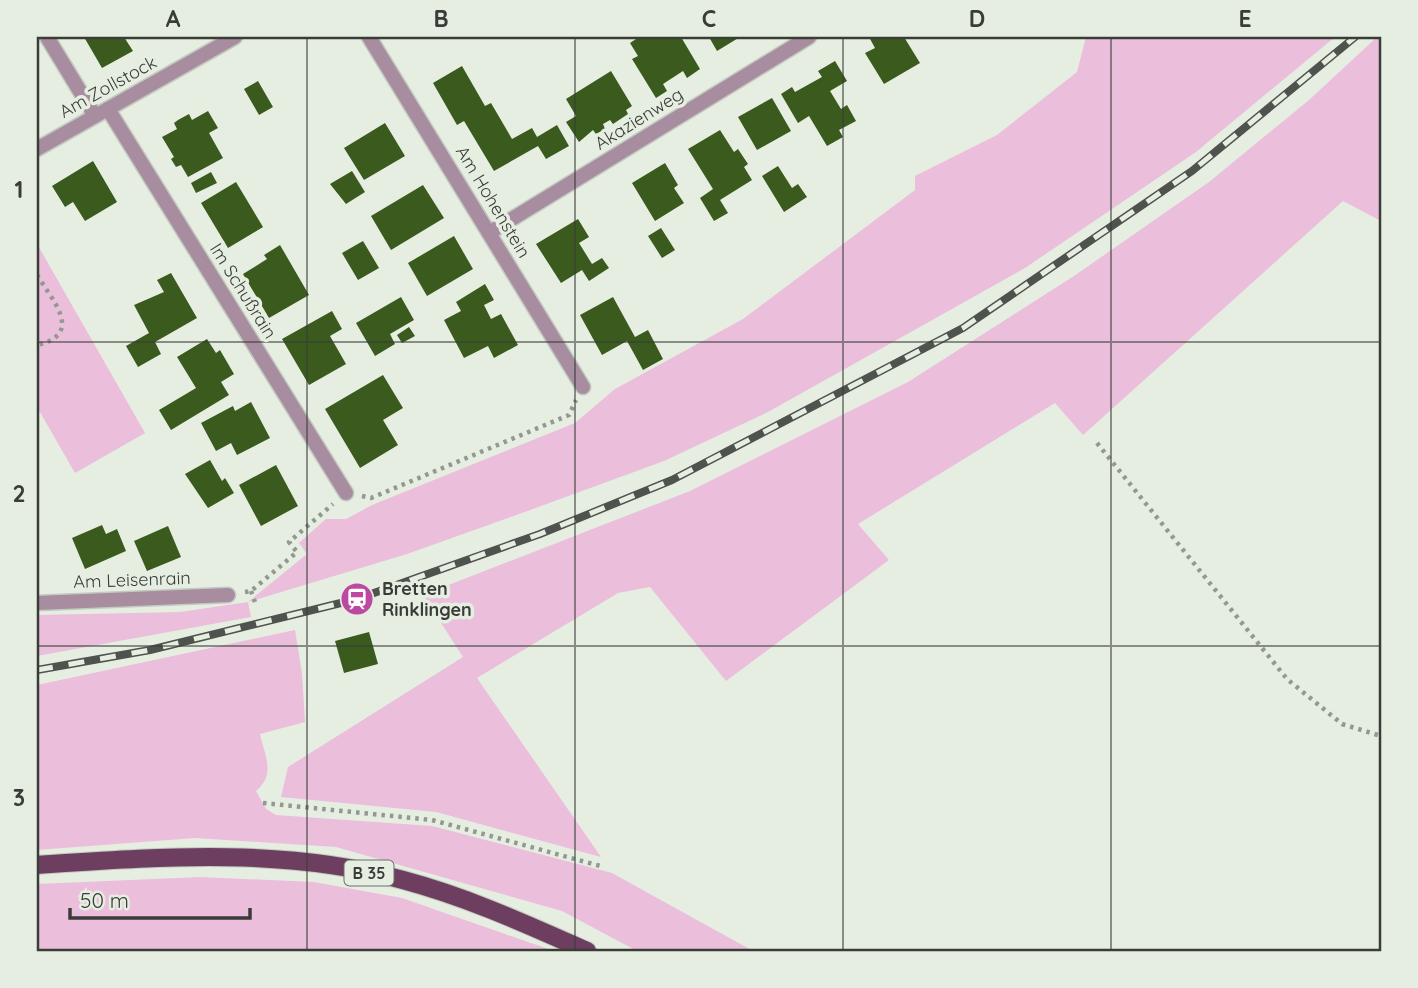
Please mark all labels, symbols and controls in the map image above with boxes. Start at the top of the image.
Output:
text: A [166,4,181,33]
text: B [433,4,449,33]
text: C [702,4,716,33]
text: D [969,4,985,33]
text: E [1238,4,1252,33]
street label: Am Zollstock [55,50,161,123]
street label: Akazienweg [590,82,687,155]
street label: Am Hohenstein [451,142,536,262]
text: 1 [15,175,23,204]
street label: Im Schußrain [205,239,282,343]
text: 2 [12,479,26,508]
street label: Am Leisenrain [73,566,191,593]
place label: Bretten Rinklingen [382,577,472,621]
station icon: Bretten Rinklingen [338,580,376,618]
text: 3 [13,783,25,812]
road number: B 35 [344,860,394,886]
scale bar [70,876,250,920]
text: 50 m [80,887,129,913]

